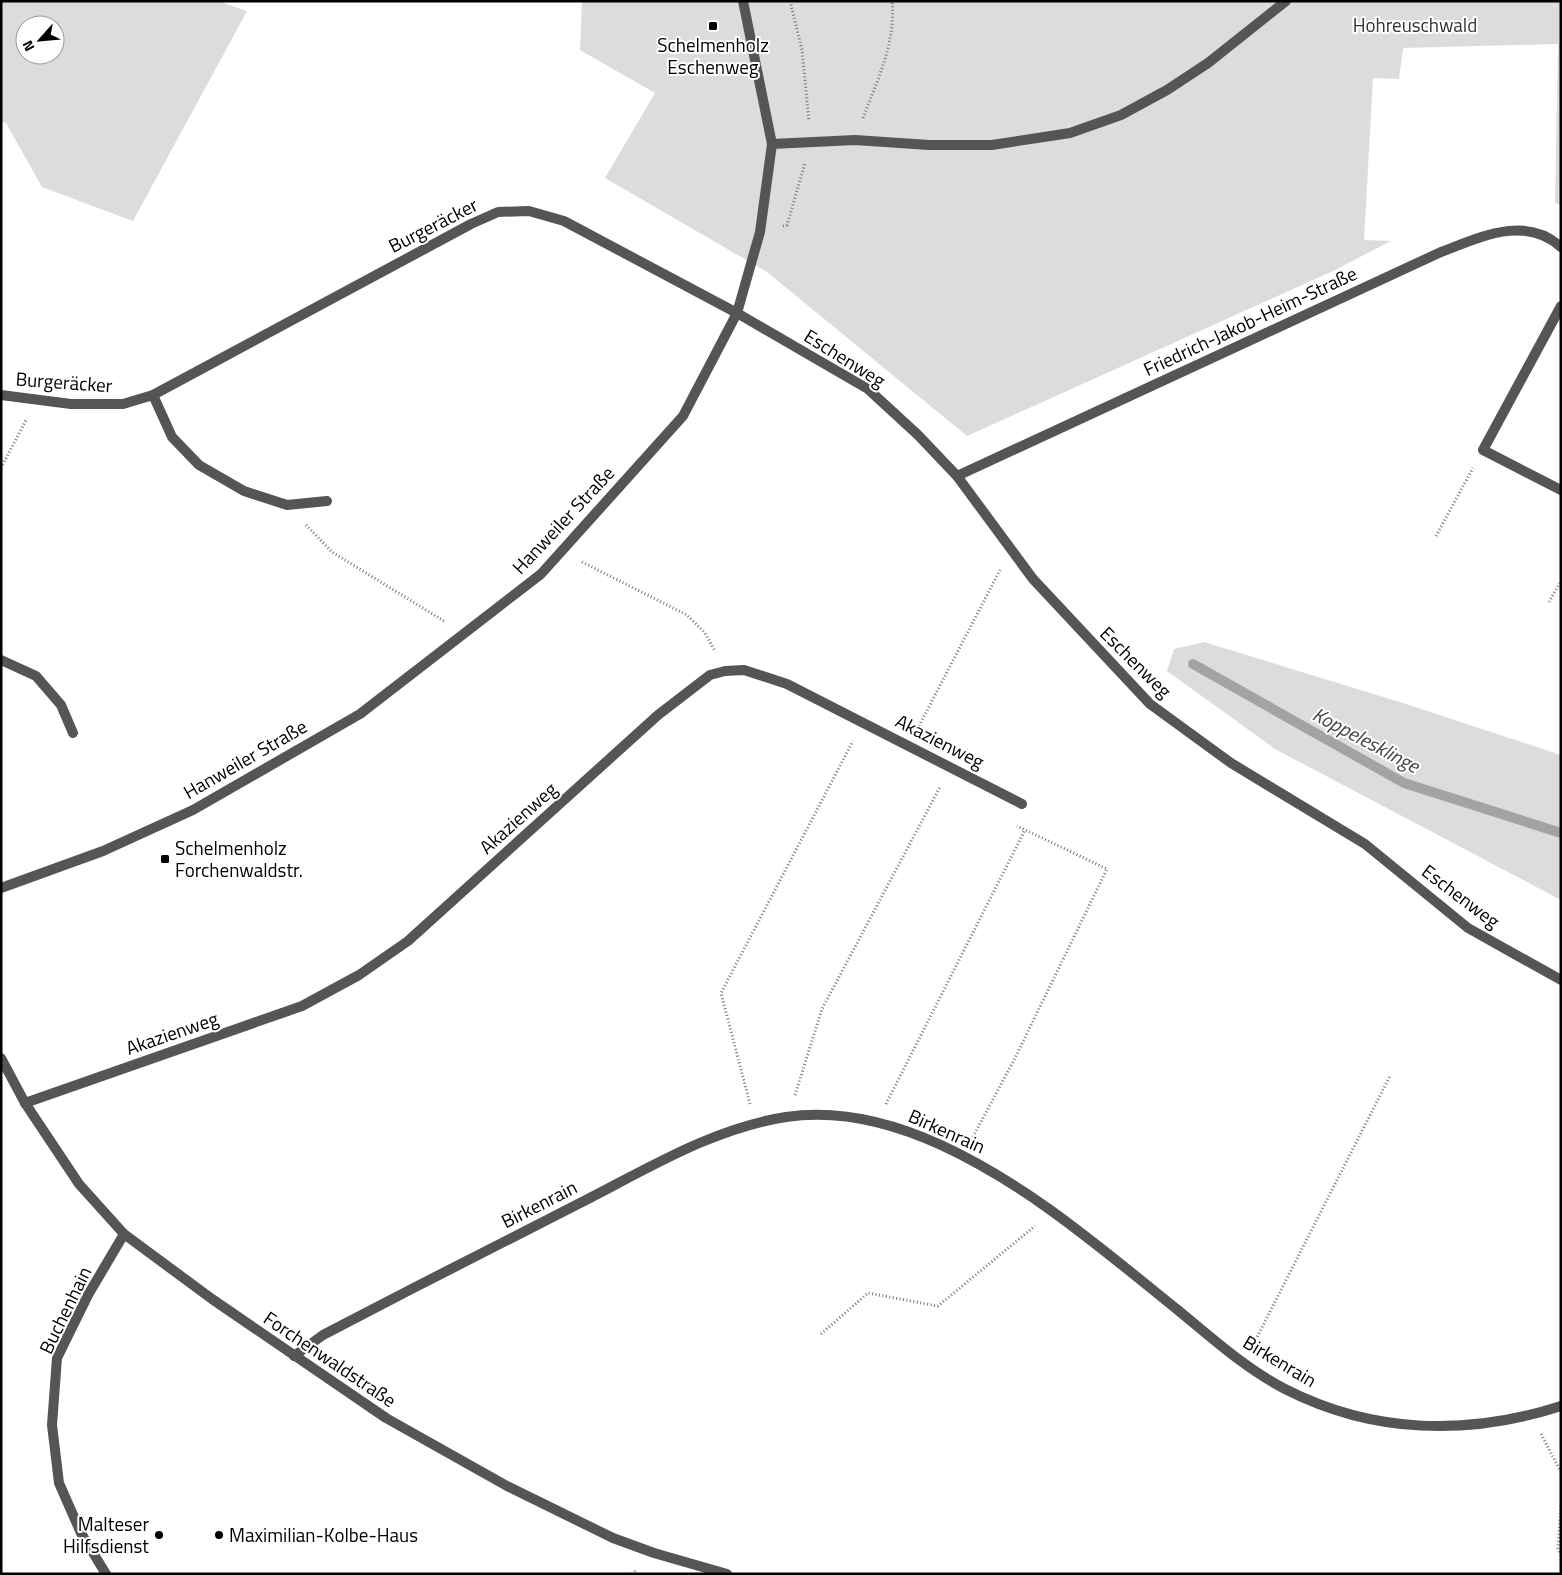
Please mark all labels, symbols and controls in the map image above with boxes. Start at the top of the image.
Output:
park label: Hohreuschwald [1353,10,1477,39]
north arrow [15,15,65,65]
marker: Schelmenholz Eschenweg [707,20,719,32]
place label: Schelmenholz Eschenweg [657,30,769,81]
text: N [16,37,40,55]
street label: Burgeräcker [383,189,483,259]
street label: Friedrich-Jakob-Heim-Straße [1138,258,1361,383]
street label: Eschenweg [799,321,892,394]
street label: Burgeräcker [15,364,114,399]
street label: Hanweiler Straße [505,459,621,580]
street label: Eschenweg [1094,619,1179,704]
water label: Koppelesklinge [1307,698,1427,782]
street label: Akazienweg [891,706,990,775]
street label: Hanweiler Straße [177,711,312,806]
street label: Akazienweg [472,775,563,861]
place label: Schelmenholz Forchenwaldstr. [175,833,303,884]
marker: Schelmenholz Forchenwaldstr. [159,853,171,865]
street label: Eschenweg [1416,857,1507,935]
street label: Akazienweg [122,1003,222,1062]
street label: Birkenrain [904,1101,990,1160]
street label: Birkenrain [496,1172,582,1235]
street label: Buchenhain [31,1261,98,1358]
street label: Forchenwaldstraße [258,1303,403,1414]
street label: Birkenrain [1238,1327,1323,1394]
place label: Malteser Hilfsdienst [63,1509,149,1560]
place label: Maximilian-Kolbe-Haus [229,1520,418,1549]
marker: Malteser Hilfsdienst [153,1529,165,1541]
marker: Maximilian-Kolbe-Haus [213,1529,225,1541]

